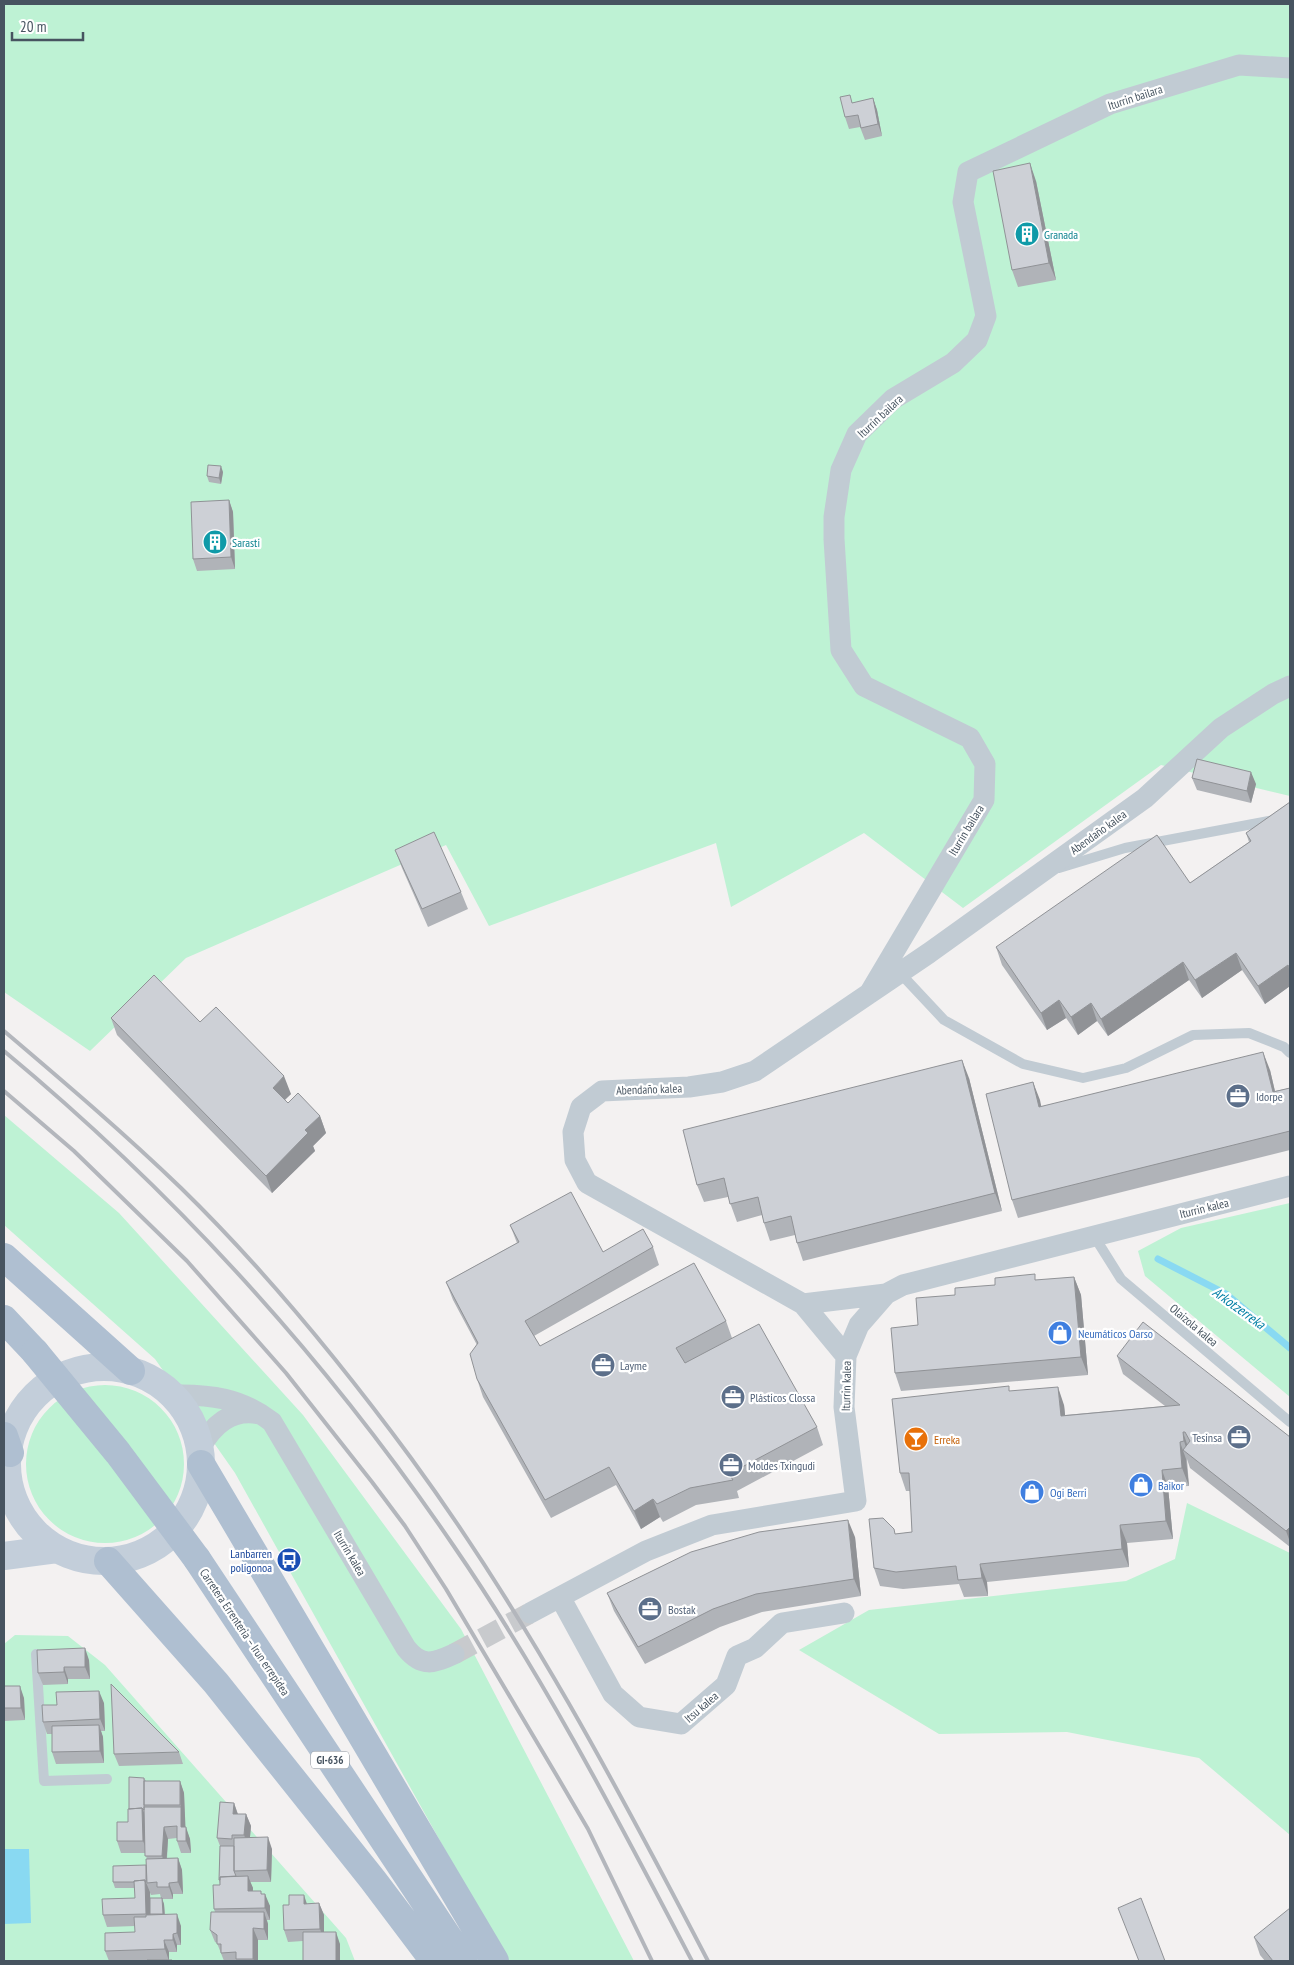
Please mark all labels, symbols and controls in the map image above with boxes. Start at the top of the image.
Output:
scale bar [12,10,84,42]
text: 20 m [20,17,46,36]
street label: Iturrin bailara [1106,81,1164,113]
building icon: Granada [1014,221,1040,247]
place label: Granada [1044,227,1078,242]
street label: Iturrin bailara [854,391,906,441]
building icon: Sarasti [202,529,228,555]
place label: Sarasti [232,535,260,550]
street label: Iturrin bailara [945,802,987,858]
street label: Abendaño kalea [1067,806,1129,857]
street label: Abendaño kalea [616,1080,682,1098]
office icon: Idorpe [1225,1083,1251,1109]
place label: Idorpe [1256,1089,1283,1104]
street label: Iturrin kalea [1178,1195,1230,1221]
water label: Arkotzerreka [1209,1283,1270,1334]
street label: Olaizola kalea [1167,1301,1221,1350]
shop icon: Neumáticos Oarso [1047,1320,1073,1346]
place label: Neumáticos Oarso [1078,1326,1153,1341]
office icon: Layme [590,1352,616,1378]
place label: Layme [620,1358,647,1373]
street label: Iturrin kalea [838,1361,854,1411]
office icon: Plásticos Clossa [720,1384,746,1410]
place label: Plásticos Clossa [750,1390,815,1405]
office icon: Tesinsa [1226,1424,1252,1450]
bar icon: Erreka [903,1426,929,1452]
place label: Tesinsa [1192,1430,1222,1445]
place label: Erreka [934,1432,960,1447]
office icon: Moldes Txingudi [718,1452,744,1478]
place label: Moldes Txingudi [748,1458,815,1473]
shop icon: Baikor [1128,1472,1154,1498]
place label: Baikor [1158,1478,1185,1493]
shop icon: Ogi Berri [1019,1479,1045,1505]
place label: Ogi Berri [1050,1485,1087,1500]
street label: Iturrin kalea [331,1528,369,1579]
place label: Lanbarren poligonoa [230,1546,272,1575]
bus stop icon: Lanbarren poligonoa [276,1547,302,1573]
street label: Carretera Errenteria – Irun errepidea [197,1566,293,1699]
office icon: Bostak [637,1596,663,1622]
place label: Bostak [668,1602,696,1617]
street label: Itsu kalea [681,1688,721,1726]
road number: GI-636 [311,1752,349,1768]

